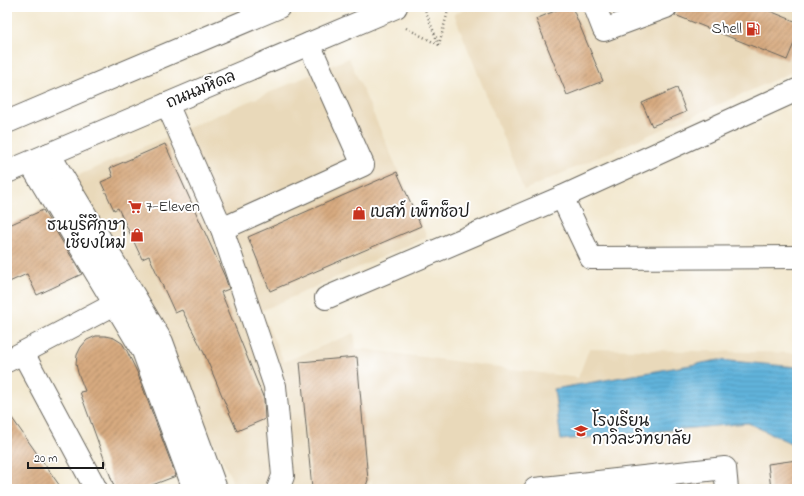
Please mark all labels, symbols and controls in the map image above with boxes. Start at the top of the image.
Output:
place label: Shell [712,17,742,41]
fuel station icon: Shell [745,21,761,37]
street label: ถนนมหิดล [162,65,240,115]
place label: 7-Eleven [146,195,200,219]
supermarket icon: 7-Eleven [127,199,143,215]
place label: เบสท์ เพ็ทช็อป [370,200,470,225]
shop icon: เบสท์ เพ็ทช็อป [351,205,367,221]
place label: ธนบุรีศึกษา เชียงใหม่ [47,214,126,256]
shop icon: ธนบุรีศึกษา เชียงใหม่ [129,227,145,243]
place label: โรงเรียน กาวิละวิทยาลัย [592,409,692,452]
school or university icon: โรงเรียน กาวิละวิทยาลัย [573,423,589,439]
scale bar [28,444,103,470]
text: 20 m [34,450,57,468]

